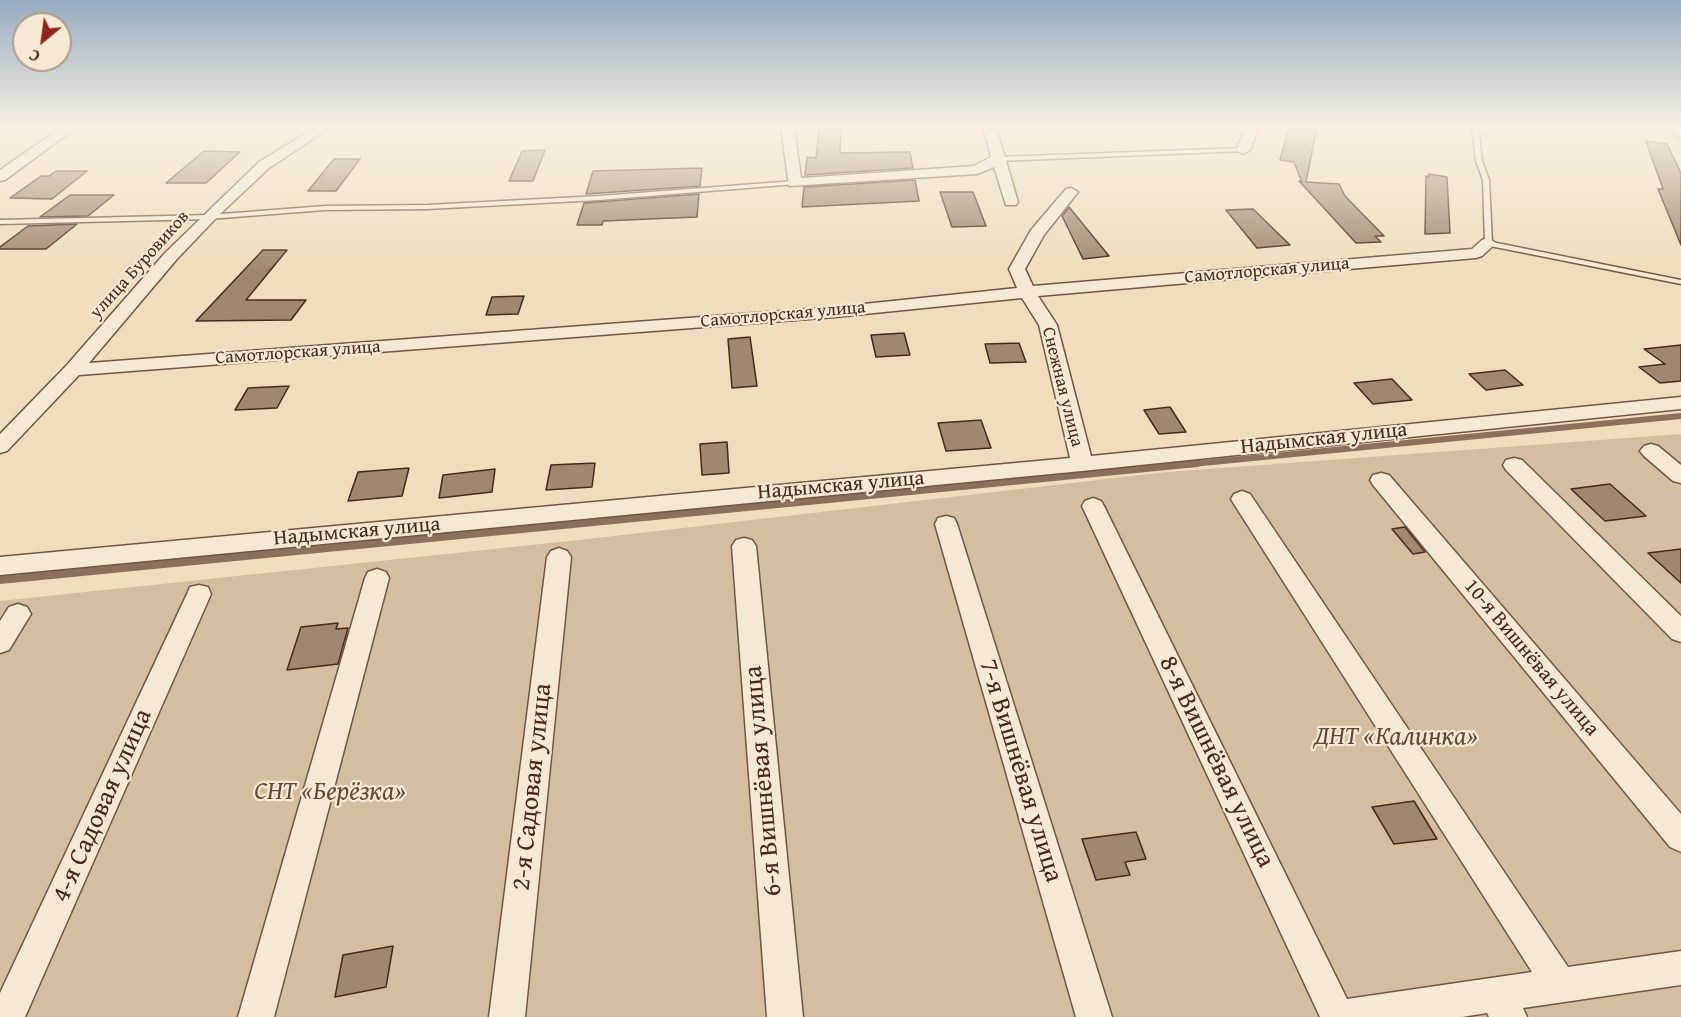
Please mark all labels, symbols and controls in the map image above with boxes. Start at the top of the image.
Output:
north arrow [12,12,72,72]
text: С [24,43,44,69]
street label: улица Буровиков [86,207,194,323]
street label: Самотлорская улица [1184,253,1350,289]
street label: Самотлорская улица [700,297,866,333]
street label: Снежная улица [1037,325,1087,449]
street label: Самотлорская улица [215,336,381,370]
street label: Надымская улица [1239,418,1409,460]
street label: Надымская улица [757,466,925,506]
street label: Надымская улица [273,512,441,552]
street label: 10-я Вишнёвая улица [1458,574,1604,742]
street label: 8-я Вишнёвая улица [1151,651,1281,873]
street label: 7-я Вишнёвая улица [971,656,1069,886]
street label: 6-я Вишнёвая улица [738,664,790,898]
street label: 2-я Садовая улица [507,682,559,892]
street label: 4-я Садовая улица [46,704,160,908]
park label: ДНТ «Калинка» [1314,721,1478,753]
park label: СНТ «Берёзка» [254,776,406,808]

